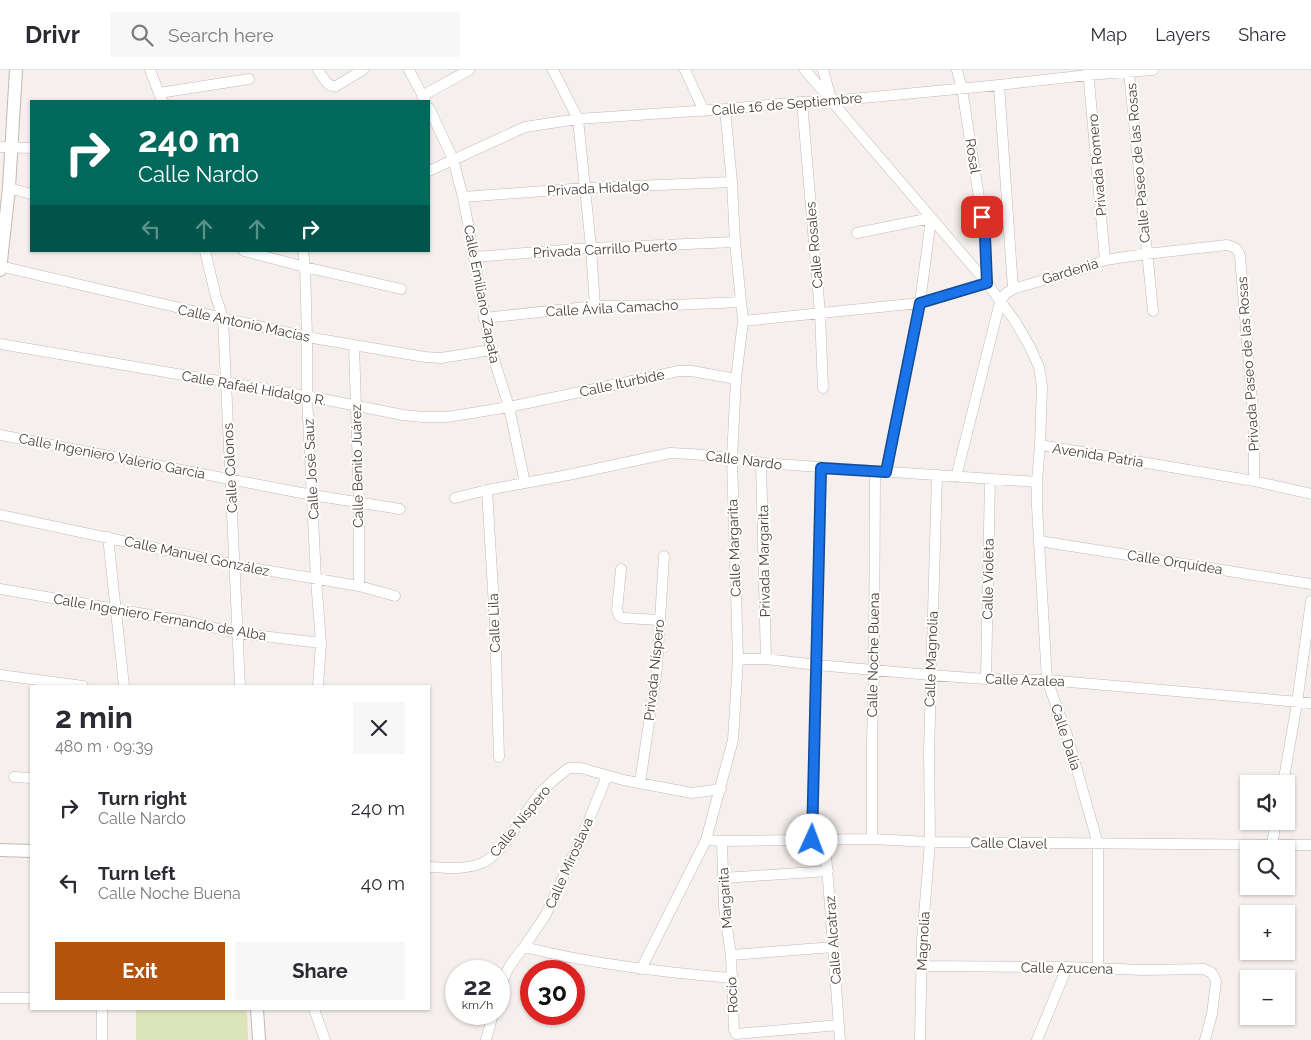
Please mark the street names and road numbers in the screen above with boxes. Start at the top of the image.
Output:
street label: Calle Paseo de las Rosas [1123,82,1153,244]
street label: Calle 16 de Septiembre [711,89,863,119]
street label: Privada Romero [1085,113,1109,217]
street label: Rosal [962,137,984,175]
street label: Privada Hidalgo [547,177,649,199]
street label: Calle Rosales [802,201,826,289]
street label: Calle Emiliano Zapata [461,223,503,365]
street label: Privada Carrillo Puerto [533,237,677,261]
street label: Gardenia [1040,255,1100,287]
street label: Privada Paseo de las Rosas [1234,276,1262,452]
street label: Calle Ávila Camacho [545,296,679,319]
street label: Calle Antonio Macías [176,301,312,345]
street label: Calle Iturbide [578,366,666,400]
street label: Calle Rafaél Hidalgo R. [180,367,328,409]
street label: Calle Benito Juárez [348,404,366,528]
street label: Calle José Sauz [300,418,322,520]
street label: Calle Colonos [220,422,240,513]
street label: Calle Ingeniero Valerio García [17,430,207,482]
street label: Avenida Patria [1051,440,1145,470]
street label: Calle Nardo [705,447,783,473]
street label: Calle Margarita [724,499,744,597]
street label: Privada Margarita [755,505,773,617]
street label: Calle Manuel González [123,533,271,579]
street label: Calle Violeta [979,538,997,620]
street label: Calle Orquídea [1126,547,1224,577]
street label: Calle Ingeniero Fernando de Alba [52,590,268,644]
street label: Calle Noche Buena [864,592,882,718]
street label: Calle Lila [485,593,503,653]
street label: Calle Magnolia [921,611,941,707]
street label: Privada Níspero [641,618,667,722]
street label: Calle Azalea [985,671,1065,689]
street label: Calle Dalia [1048,702,1084,772]
street label: Calle Níspero [486,782,554,860]
street label: Calle Miroslava [542,815,596,911]
street label: Calle Clavel [971,834,1048,852]
street label: Margarita [715,867,735,929]
street label: Calle Alcatraz [822,895,844,985]
street label: Magnolia [913,911,933,971]
street label: Calle Azucena [1021,959,1113,977]
street label: Rocío [723,976,741,1014]

